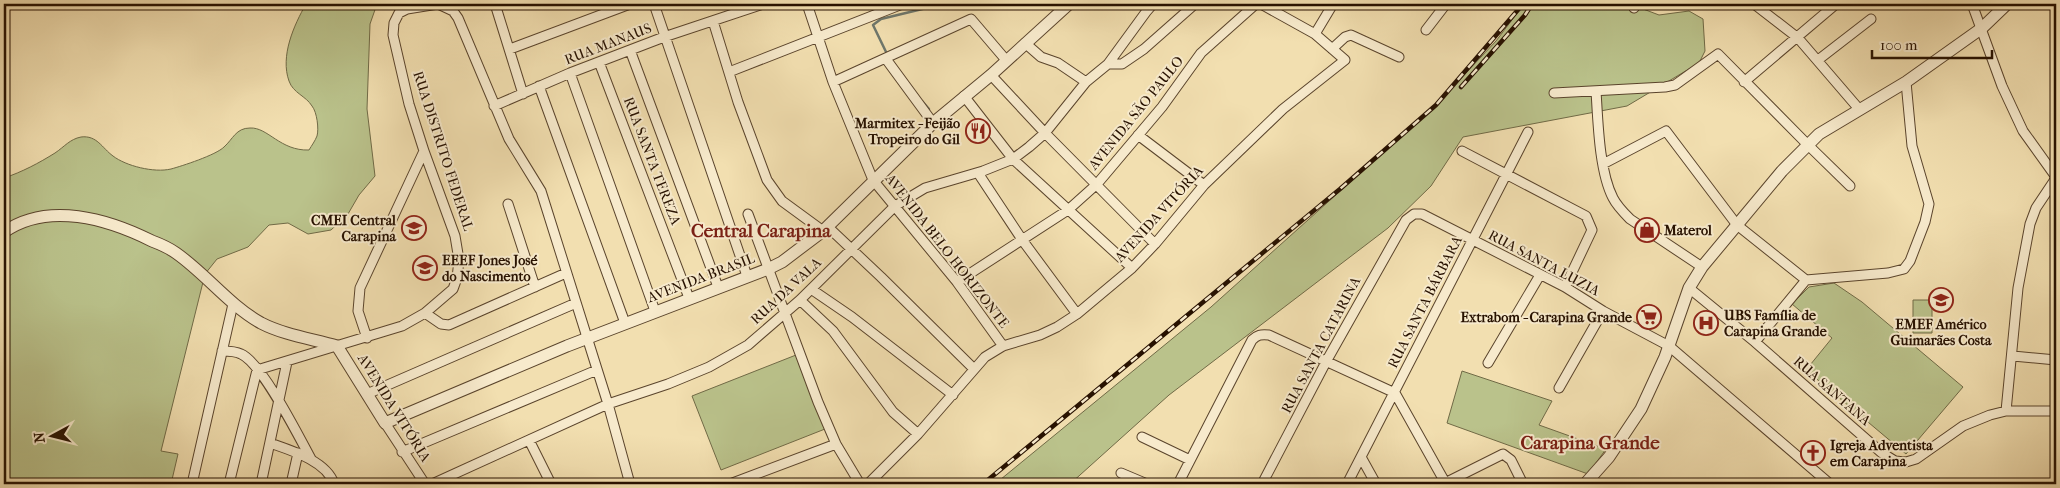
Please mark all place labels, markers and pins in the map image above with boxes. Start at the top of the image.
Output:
place label: Marmitex - Feijão Tropeiro do Gil [854,115,960,148]
restaurant icon: Marmitex - Feijão Tropeiro do Gil [965,118,991,144]
place label: CMEI Central Carapina [311,212,397,245]
school or university icon: CMEI Central Carapina [401,215,427,241]
shop icon: Materol [1634,217,1660,243]
place label: Materol [1663,222,1712,239]
place label: EEEF Jones José do Nascimento [442,252,538,285]
school or university icon: EEEF Jones José do Nascimento [412,255,438,281]
school or university icon: EMEF Américo Guimarães Costa [1928,287,1954,313]
supermarket icon: Extrabom - Carapina Grande [1636,304,1662,330]
place label: UBS Família de Carapina Grande [1723,307,1827,340]
place label: Extrabom - Carapina Grande [1461,309,1632,326]
hospital icon: UBS Família de Carapina Grande [1693,310,1719,336]
place label: EMEF Américo Guimarães Costa [1891,316,1992,349]
place label: Igreja Adventista em Carapina [1830,437,1933,470]
church icon: Igreja Adventista em Carapina [1800,440,1826,466]

